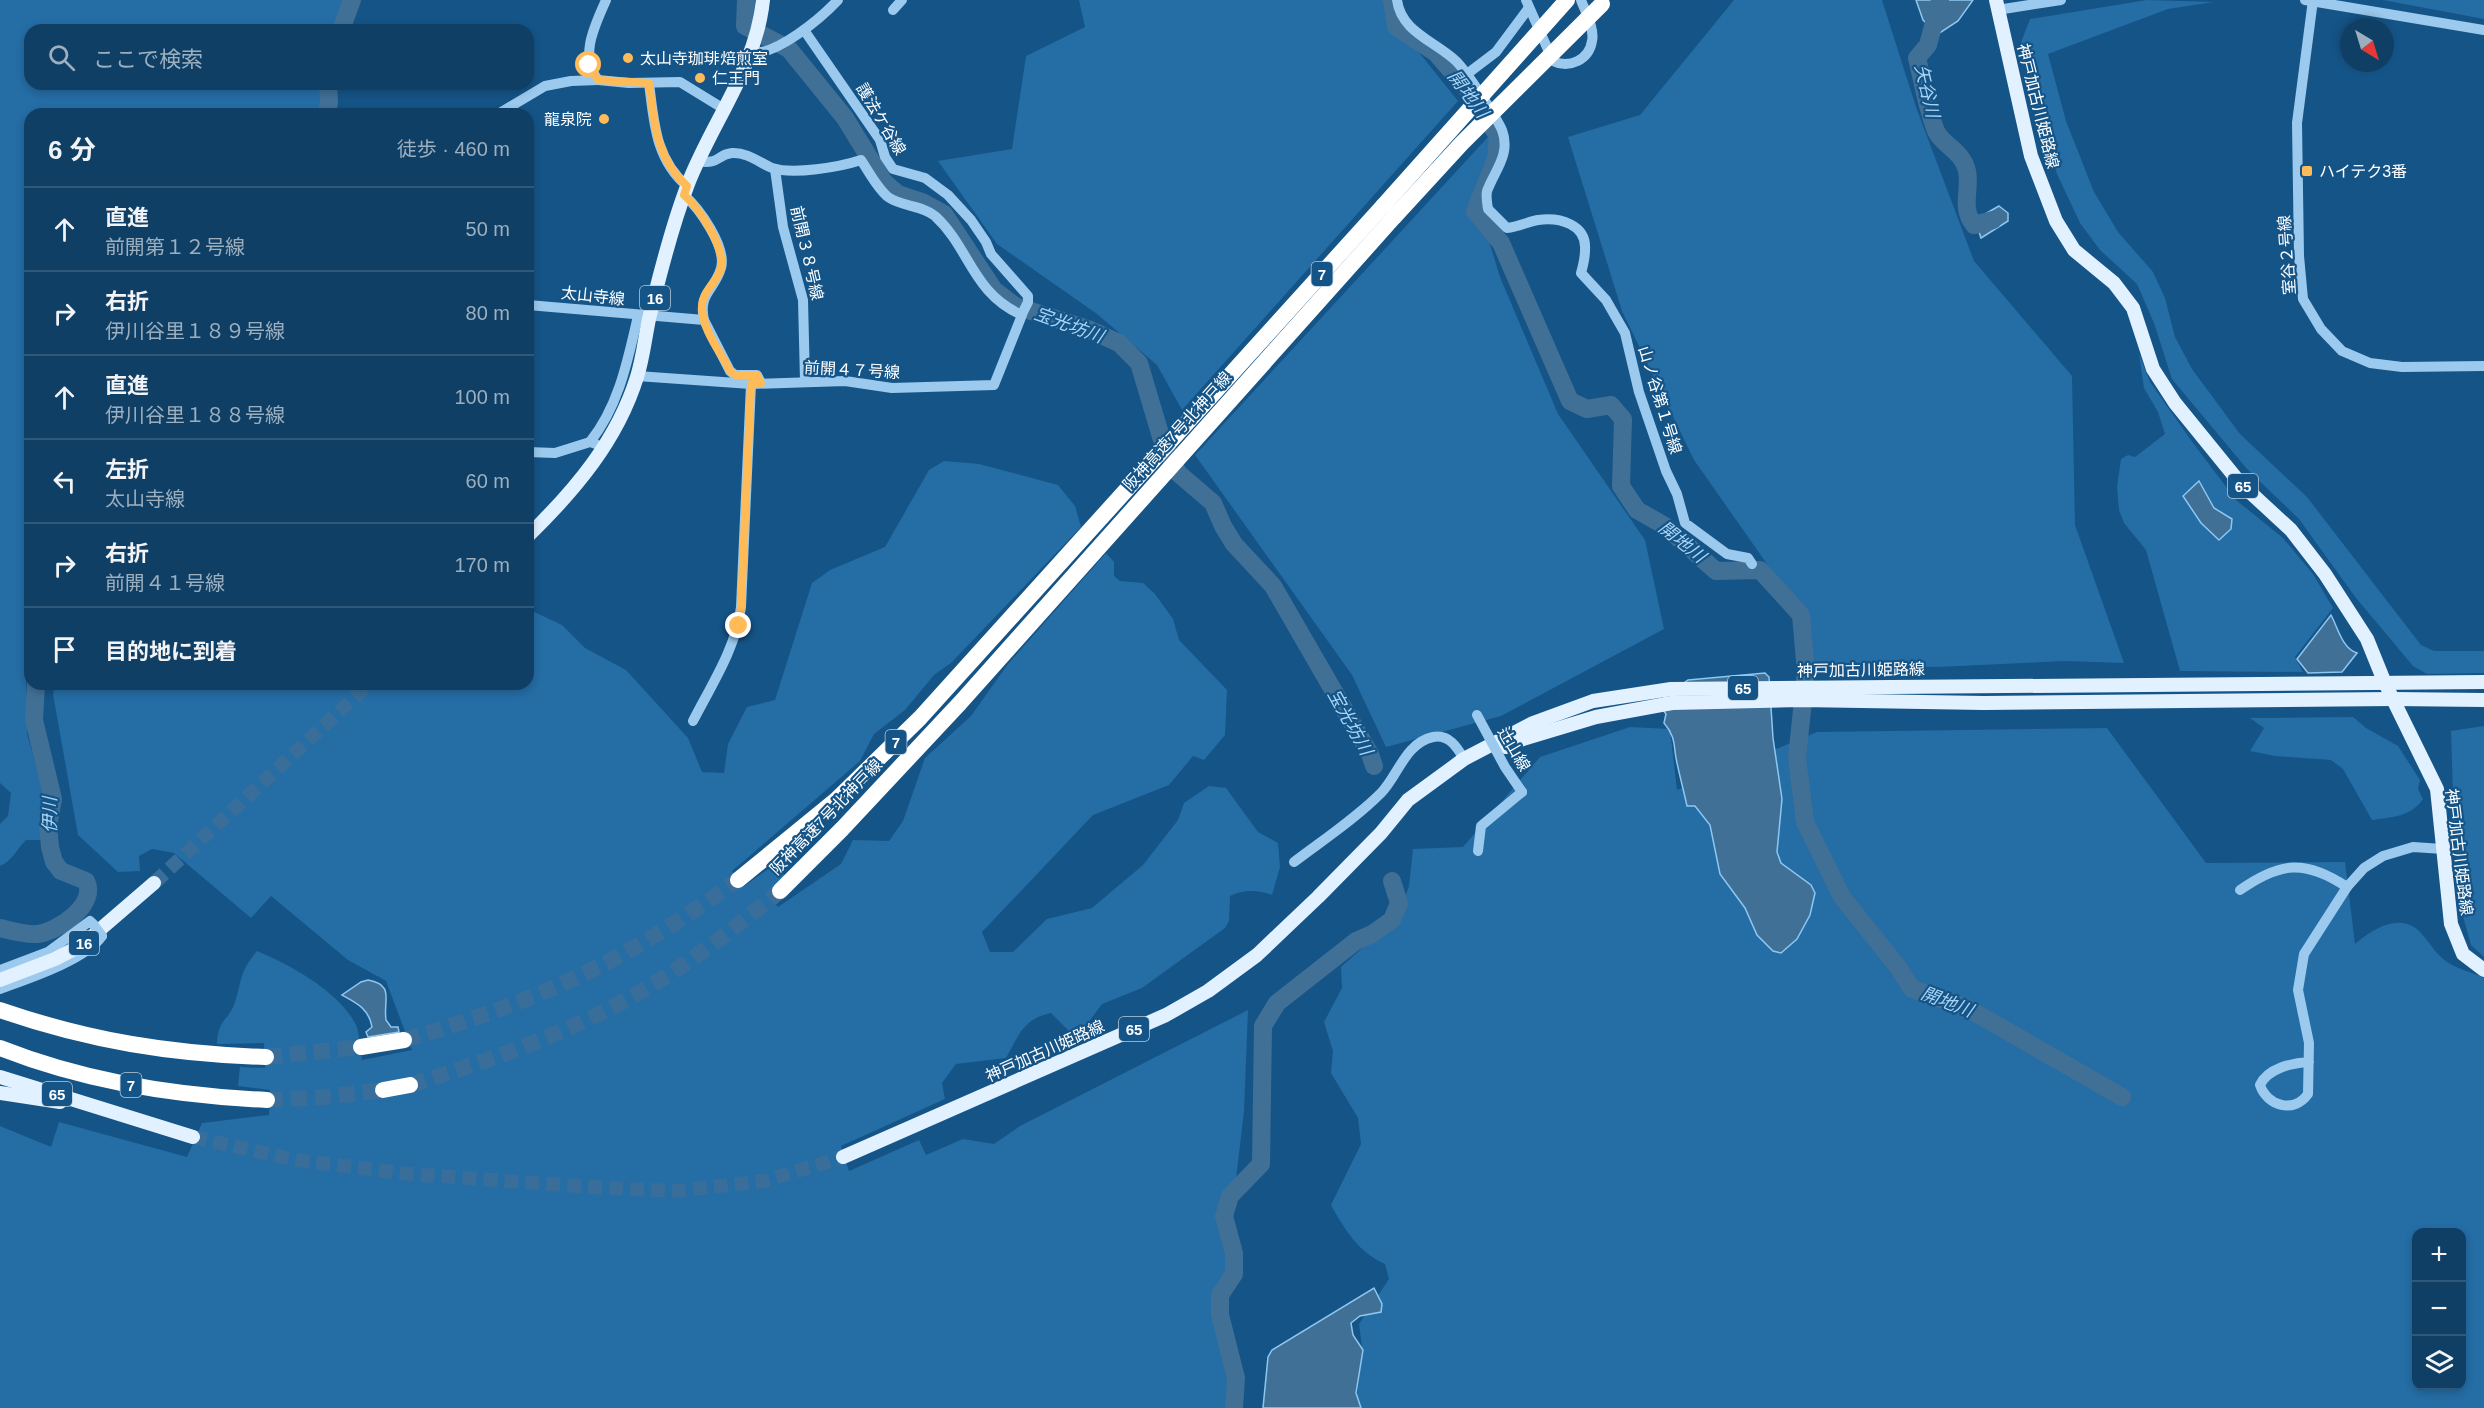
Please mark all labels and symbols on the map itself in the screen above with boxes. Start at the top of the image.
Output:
north arrow [2340,18,2394,72]
street label: 神戸加古川姫路線 [2014,42,2062,170]
place label: 太山寺珈琲焙煎室 [640,50,768,67]
route start [575,51,601,77]
marker: 太山寺珈琲焙煎室 [621,51,635,65]
water label: 矢谷川 [1911,62,1943,122]
water label: 開地川 [1444,66,1493,123]
place label: 仁王門 [712,70,760,87]
marker: 仁王門 [693,71,707,85]
street label: 護法ケ谷線 [853,80,909,158]
place label: 龍泉院 [544,111,592,128]
marker: 龍泉院 [597,112,611,126]
place label: ハイテク3番 [2319,163,2407,180]
marker: ハイテク3番 [2300,164,2314,178]
street label: 前開３８号線 [788,204,826,302]
street label: 室谷２号線 [2276,214,2298,296]
road number: 7 [1312,262,1332,286]
street label: 太山寺線 [560,284,626,308]
road number: 16 [640,286,670,310]
water label: 宝光坊川 [1032,303,1108,347]
street label: 山ノ谷第１号線 [1635,344,1685,456]
street label: 前開４７号線 [804,359,900,381]
street label: 阪神高速7号北神戸線 [1120,368,1234,494]
road number: 65 [2228,474,2258,498]
water label: 開地川 [1655,517,1711,568]
route end [725,612,751,638]
street label: 神戸加古川姫路線 [1797,660,1925,680]
road number: 65 [1728,676,1758,700]
water label: 宝光坊川 [1324,686,1377,760]
street label: 辻山線 [1495,724,1533,774]
road number: 7 [886,730,906,754]
street label: 阪神高速7号北神戸線 [767,756,885,878]
street label: 神戸加古川姫路線 [2443,787,2475,917]
water label: 伊川 [40,795,60,833]
road number: 16 [69,931,99,955]
water label: 開地川 [1918,983,1978,1022]
street label: 神戸加古川姫路線 [983,1017,1107,1085]
road number: 65 [1119,1017,1149,1041]
road number: 7 [120,1073,142,1097]
road number: 65 [42,1082,72,1106]

